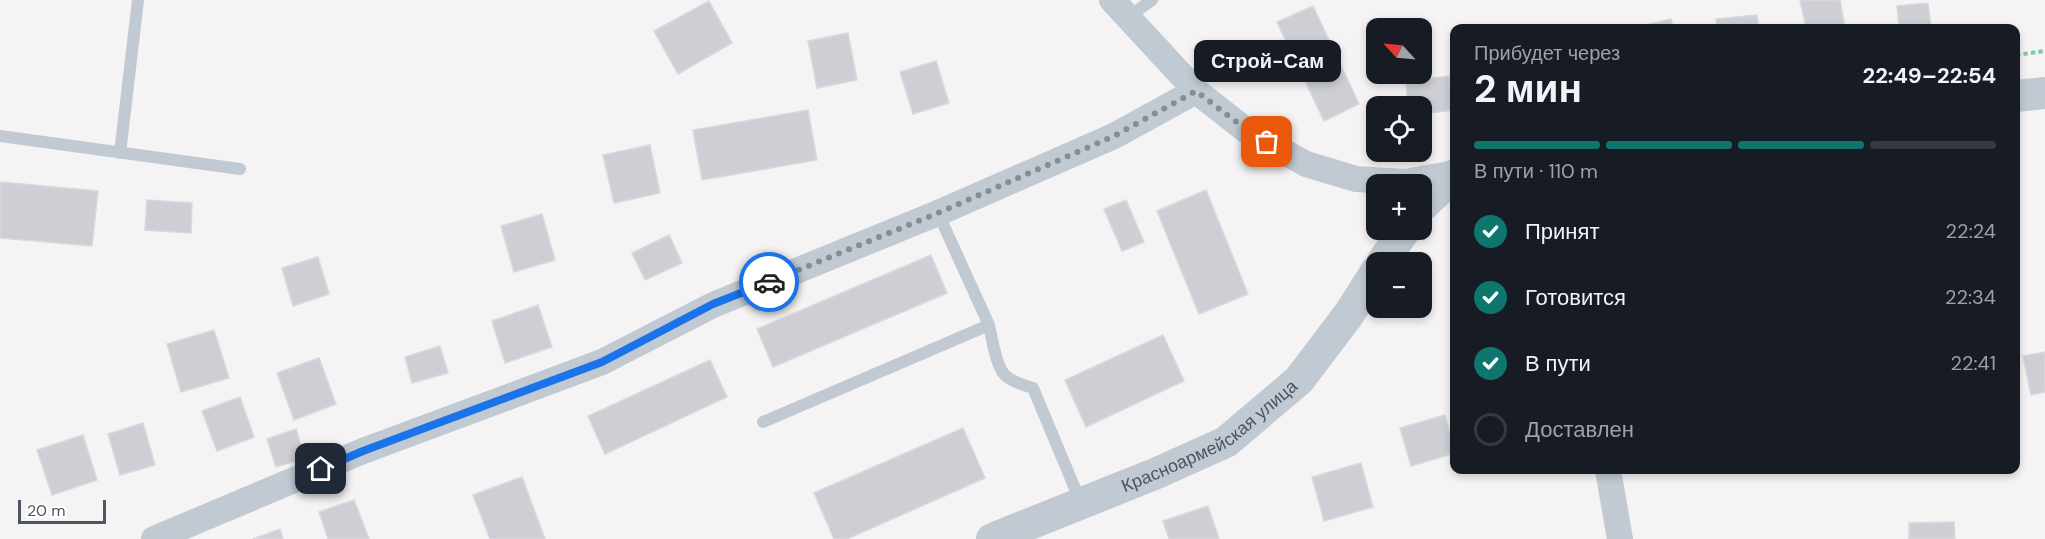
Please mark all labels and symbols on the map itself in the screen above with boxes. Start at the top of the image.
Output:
north arrow [1366,18,1432,84]
callout: Строй-Сам [1194,40,1340,82]
pin [1241,116,1292,167]
courier [739,252,799,312]
street label: Красноармейская улица [1118,374,1303,498]
pin [295,443,346,494]
scale bar [18,497,106,524]

